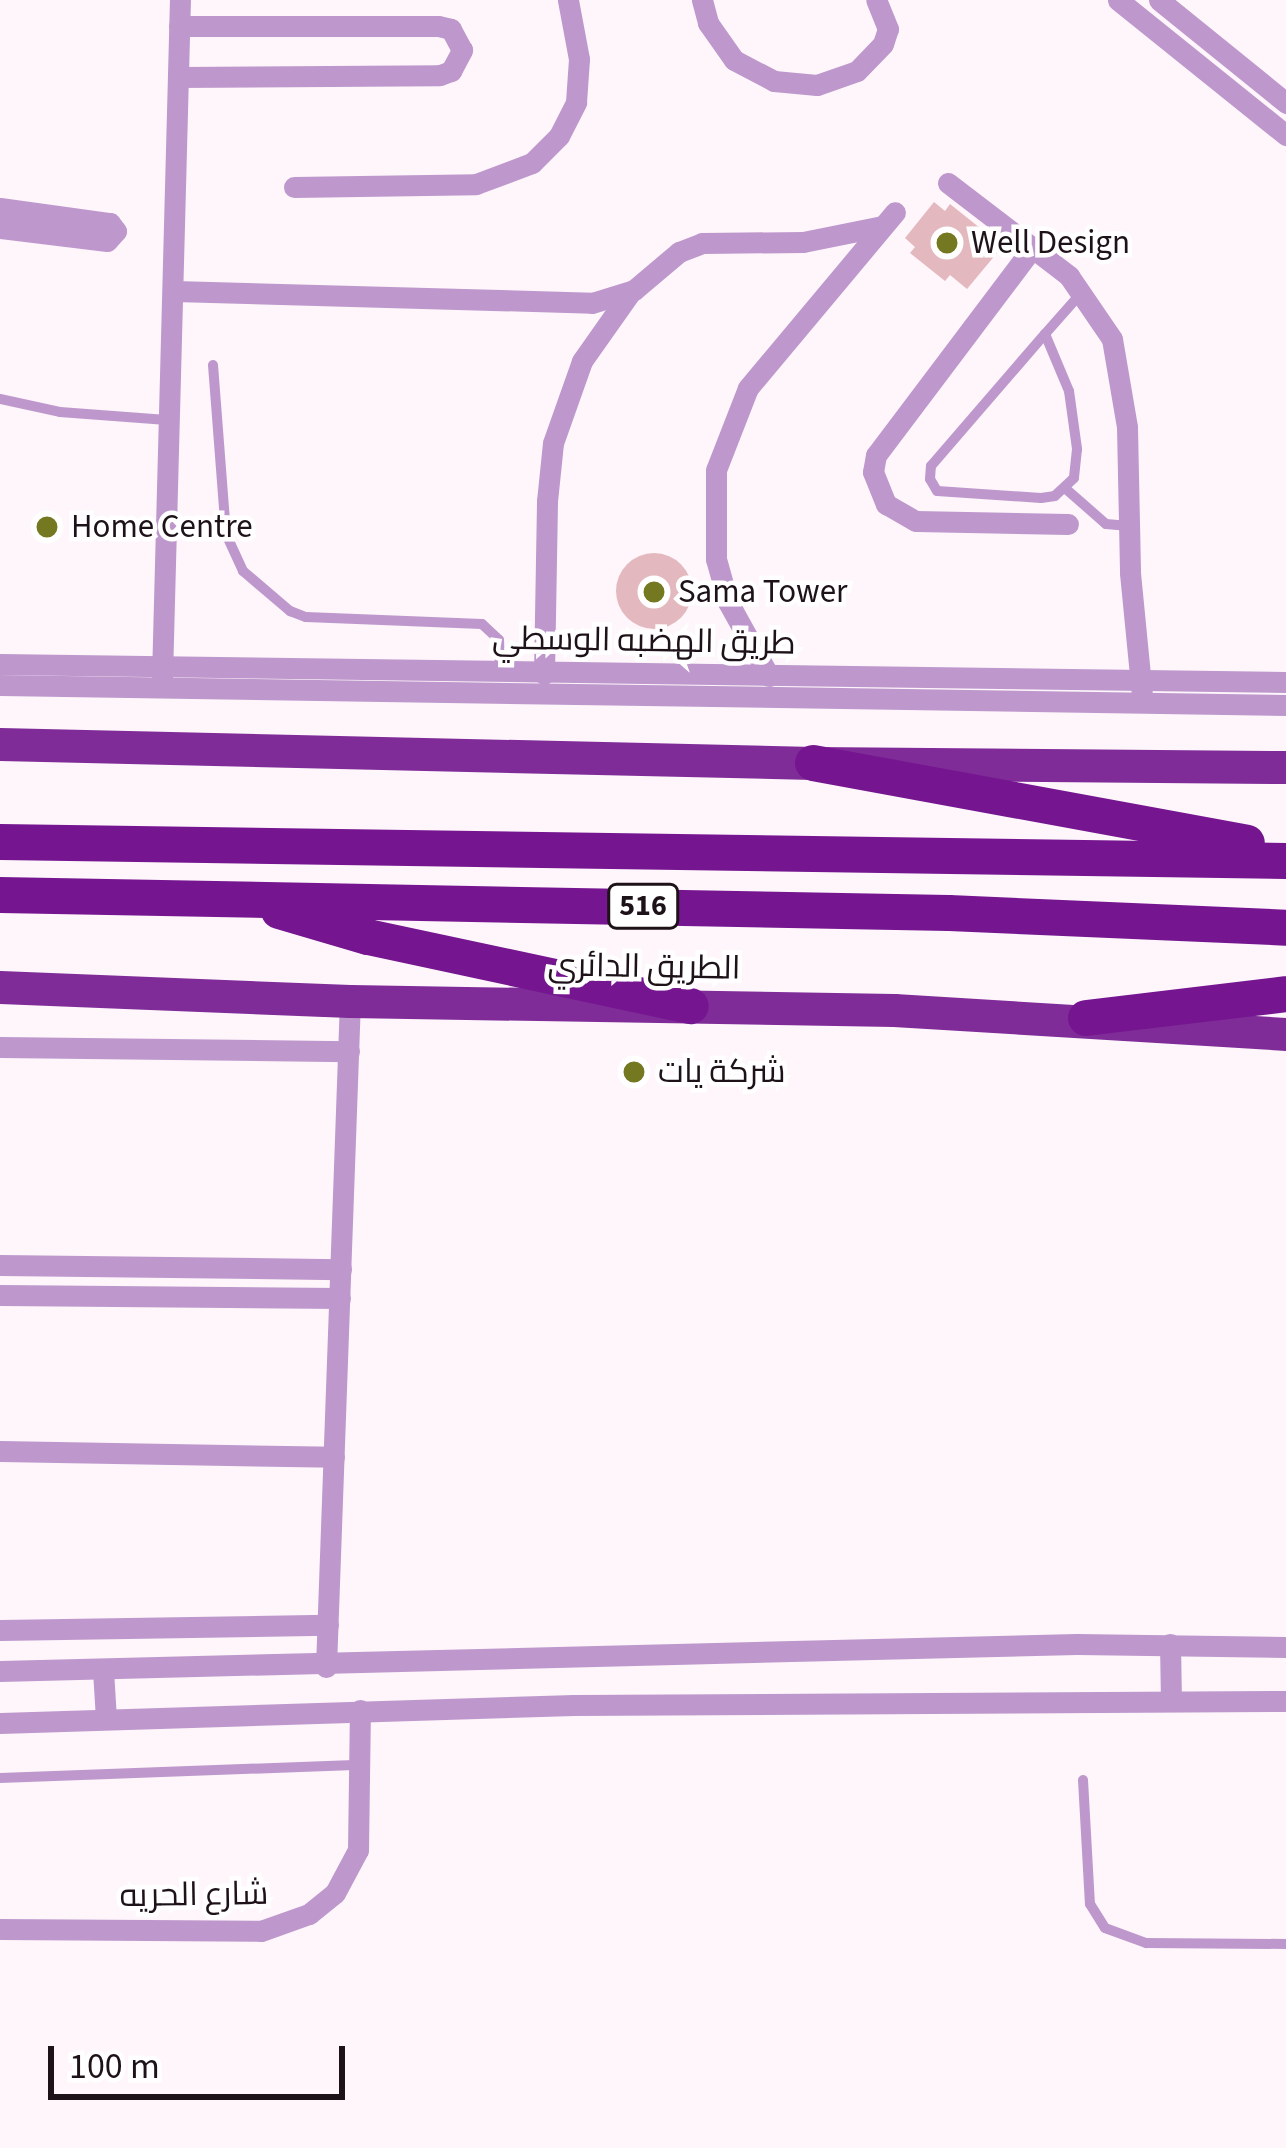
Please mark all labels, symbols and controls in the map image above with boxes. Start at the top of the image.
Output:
place label: Well Design [971,223,1130,263]
marker: Well Design [934,230,960,256]
place label: Home Centre [71,507,253,547]
marker: Home Centre [34,514,60,540]
place label: Sama Tower [678,572,848,612]
marker: Sama Tower [641,579,667,605]
street label: طريق الهضبه الوسطي [492,619,796,663]
road number: 516 [607,882,679,930]
street label: الطريق الدائري [547,946,741,988]
place label: شركة يات [658,1052,786,1092]
marker: شركة يات [621,1059,647,1085]
street label: شارع الحريه [119,1874,269,1916]
scale bar [54,2022,351,2096]
text: 100 m [69,2041,160,2092]

